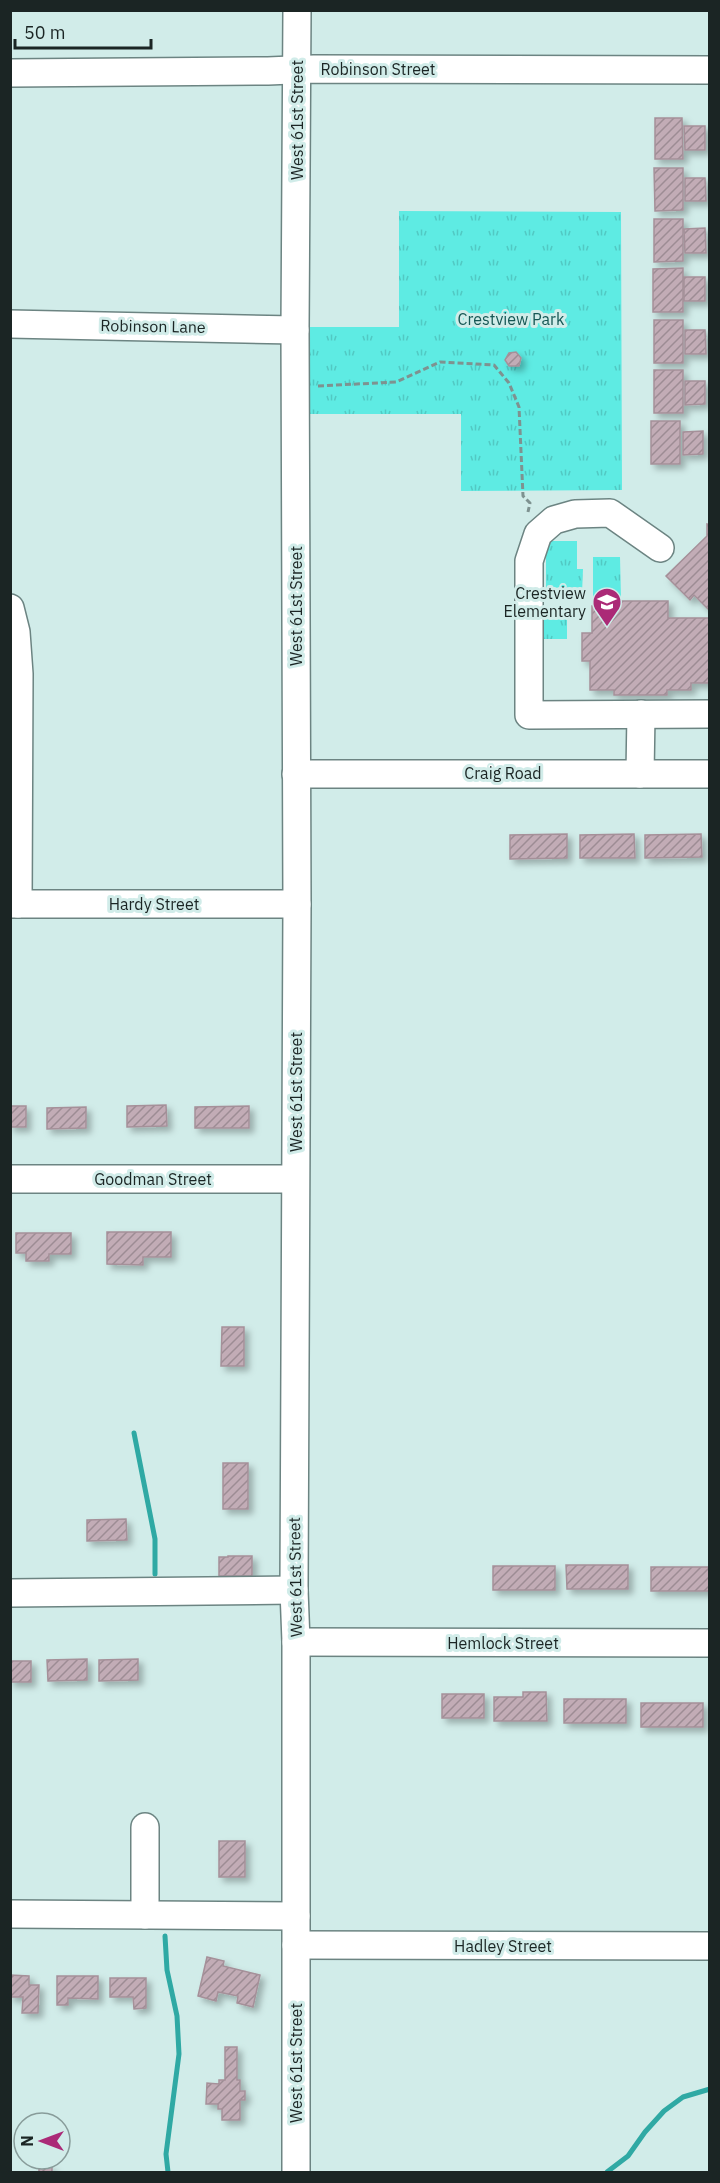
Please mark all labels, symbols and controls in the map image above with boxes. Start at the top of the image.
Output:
scale bar [15,12,152,50]
text: 50 m [24,21,66,44]
street label: Robinson Street [321,59,435,79]
street label: West 61st Street [287,60,307,180]
park label: Crestview Park [458,309,565,329]
street label: Robinson Lane [100,315,206,337]
street label: West 61st Street [286,546,306,666]
place label: Crestview Elementary [504,583,586,621]
school or university icon: Crestview Elementary [591,586,623,628]
street label: Craig Road [464,763,542,783]
street label: Hardy Street [109,894,199,914]
street label: West 61st Street [286,1032,306,1152]
street label: Goodman Street [94,1169,212,1189]
street label: West 61st Street [284,1517,306,1637]
street label: Hemlock Street [447,1633,559,1653]
street label: Hadley Street [454,1936,552,1956]
street label: West 61st Street [286,2003,306,2123]
north arrow [12,2111,72,2171]
text: N [17,2135,37,2147]

